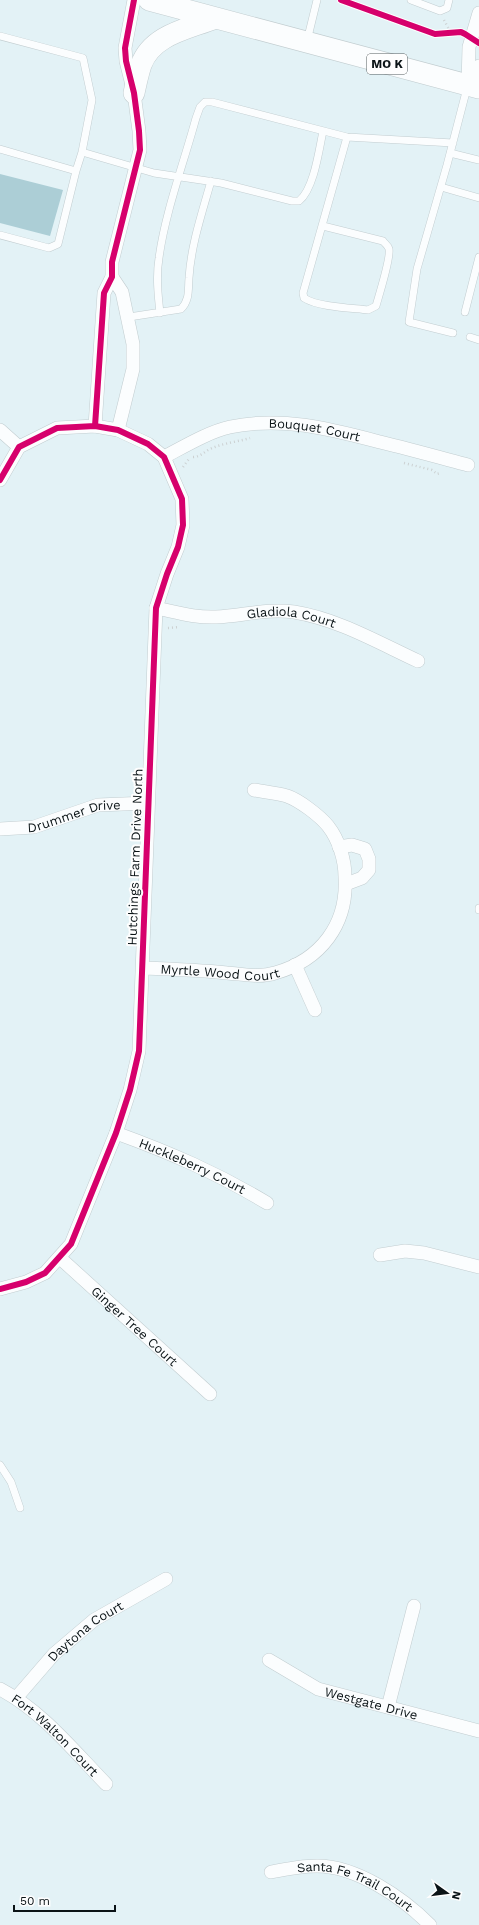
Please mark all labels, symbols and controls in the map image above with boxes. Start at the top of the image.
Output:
road number: MO K [367,54,407,74]
street label: Bouquet Court [269,415,362,444]
street label: Gladiola Court [246,603,339,631]
street label: Hutchings Farm Drive North [124,768,146,946]
street label: Drummer Drive [27,797,121,835]
street label: Myrtle Wood Court [160,961,282,983]
street label: Huckleberry Court [137,1135,249,1197]
street label: Ginger Tree Court [89,1283,181,1369]
street label: Daytona Court [44,1597,126,1664]
street label: Westgate Drive [323,1684,419,1722]
street label: Fort Walton Court [9,1690,102,1779]
street label: Santa Fe Trail Court [296,1858,417,1914]
north arrow [427,1873,467,1913]
scale bar [14,1887,115,1913]
text: N [449,1890,464,1901]
text: 50 m [20,1894,50,1908]

